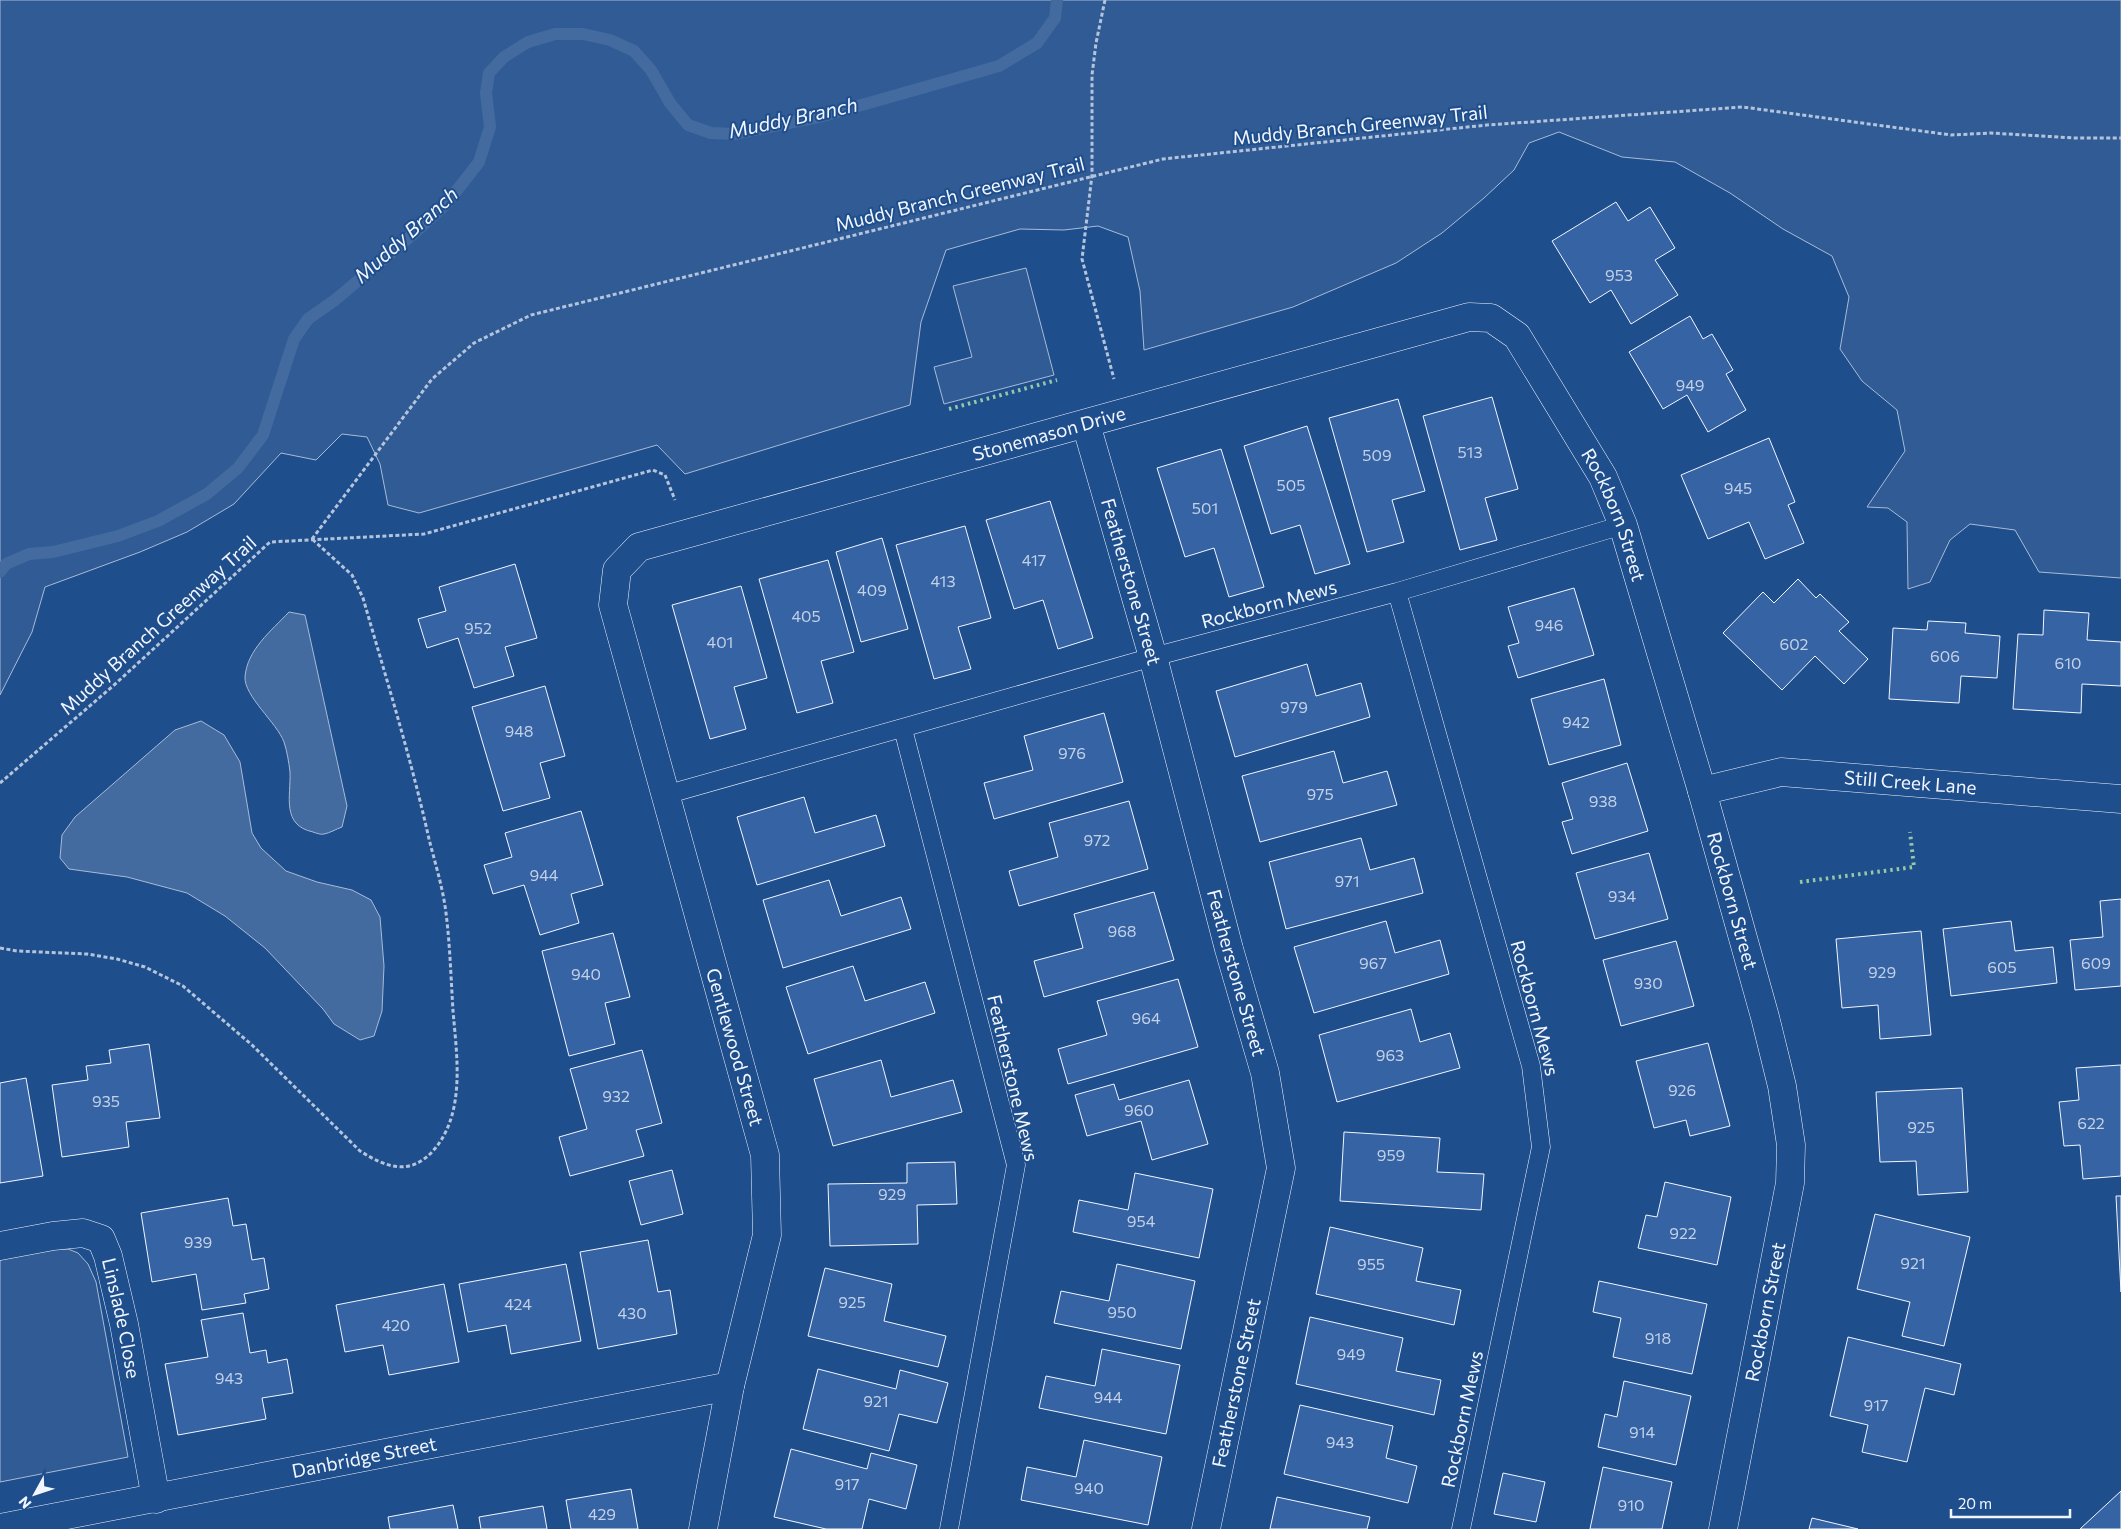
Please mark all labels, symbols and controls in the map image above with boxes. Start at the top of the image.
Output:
water label: Muddy Branch [726,92,860,142]
street label: Muddy Branch Greenway Trail [1231,100,1489,149]
street label: Muddy Branch Greenway Trail [833,151,1087,236]
water label: Muddy Branch [348,181,462,287]
house number: 953 [1605,265,1633,284]
house number: 949 [1675,375,1705,394]
street label: Stonemason Drive [970,401,1128,465]
house number: 513 [1457,442,1483,461]
street label: Rockborn Street [1577,444,1651,584]
house number: 509 [1362,445,1392,464]
house number: 505 [1277,475,1305,494]
house number: 945 [1724,478,1752,497]
street label: Featherstone Street [1097,495,1167,667]
house number: 501 [1192,498,1218,517]
street label: Muddy Branch Greenway Trail [55,530,261,719]
house number: 417 [1022,550,1046,569]
house number: 413 [930,571,956,590]
street label: Rockborn Mews [1198,574,1339,633]
house number: 409 [857,580,887,599]
house number: 405 [791,606,821,625]
house number: 946 [1534,615,1564,634]
house number: 952 [464,618,492,637]
house number: 401 [707,632,733,651]
house number: 602 [1780,634,1809,653]
house number: 606 [1930,646,1960,665]
house number: 610 [2055,653,2082,672]
house number: 979 [1280,697,1308,716]
house number: 942 [1562,712,1590,731]
house number: 948 [504,721,534,740]
house number: 976 [1058,743,1086,762]
street label: Still Creek Lane [1843,765,1978,799]
house number: 975 [1306,784,1334,803]
house number: 938 [1589,791,1617,810]
street label: Rockborn Street [1703,829,1763,972]
house number: 972 [1084,830,1111,849]
house number: 944 [530,865,559,884]
house number: 971 [1335,871,1359,890]
house number: 934 [1608,886,1637,905]
street label: Featherstone Street [1203,887,1272,1059]
house number: 968 [1107,921,1137,940]
street label: Rockborn Mews [1506,937,1565,1078]
house number: 967 [1359,953,1387,972]
house number: 609 [2081,953,2111,972]
house number: 605 [1987,957,2017,976]
house number: 929 [1868,962,1896,981]
house number: 940 [571,964,601,983]
street label: Gentlewood Street [702,965,769,1129]
house number: 930 [1633,973,1663,992]
street label: Featherstone Mews [983,992,1044,1163]
house number: 964 [1131,1008,1161,1027]
house number: 963 [1376,1045,1404,1064]
house number: 926 [1668,1080,1696,1099]
house number: 932 [602,1086,630,1105]
house number: 935 [92,1091,120,1110]
house number: 960 [1124,1100,1154,1119]
house number: 622 [2077,1113,2105,1132]
house number: 925 [1907,1117,1935,1136]
house number: 959 [1377,1145,1405,1164]
house number: 929 [878,1184,906,1203]
house number: 954 [1127,1211,1156,1230]
house number: 922 [1669,1223,1697,1242]
house number: 939 [184,1232,212,1251]
street label: Rockborn Street [1740,1240,1789,1384]
house number: 921 [1900,1253,1926,1272]
house number: 955 [1357,1254,1385,1273]
street label: Linslade Close [98,1256,146,1380]
house number: 925 [838,1292,866,1311]
house number: 424 [504,1294,532,1313]
street label: Featherstone Street [1206,1296,1265,1470]
house number: 950 [1107,1302,1137,1321]
house number: 430 [617,1303,647,1322]
house number: 420 [382,1315,410,1334]
house number: 918 [1645,1328,1671,1347]
house number: 949 [1336,1344,1366,1363]
street label: Rockborn Mews [1436,1348,1487,1490]
house number: 943 [215,1368,243,1387]
house number: 944 [1094,1387,1123,1406]
house number: 921 [863,1391,889,1410]
house number: 917 [1864,1395,1889,1414]
house number: 914 [1629,1422,1655,1441]
street label: Danbridge Street [290,1431,439,1482]
house number: 943 [1326,1432,1354,1451]
north arrow [10,1469,60,1519]
house number: 917 [835,1474,860,1493]
house number: 940 [1074,1478,1104,1497]
scale bar [1951,1486,2070,1518]
text: N [15,1493,35,1512]
text: 20 m [1958,1494,1992,1512]
house number: 910 [1618,1495,1645,1514]
house number: 429 [588,1504,616,1523]

